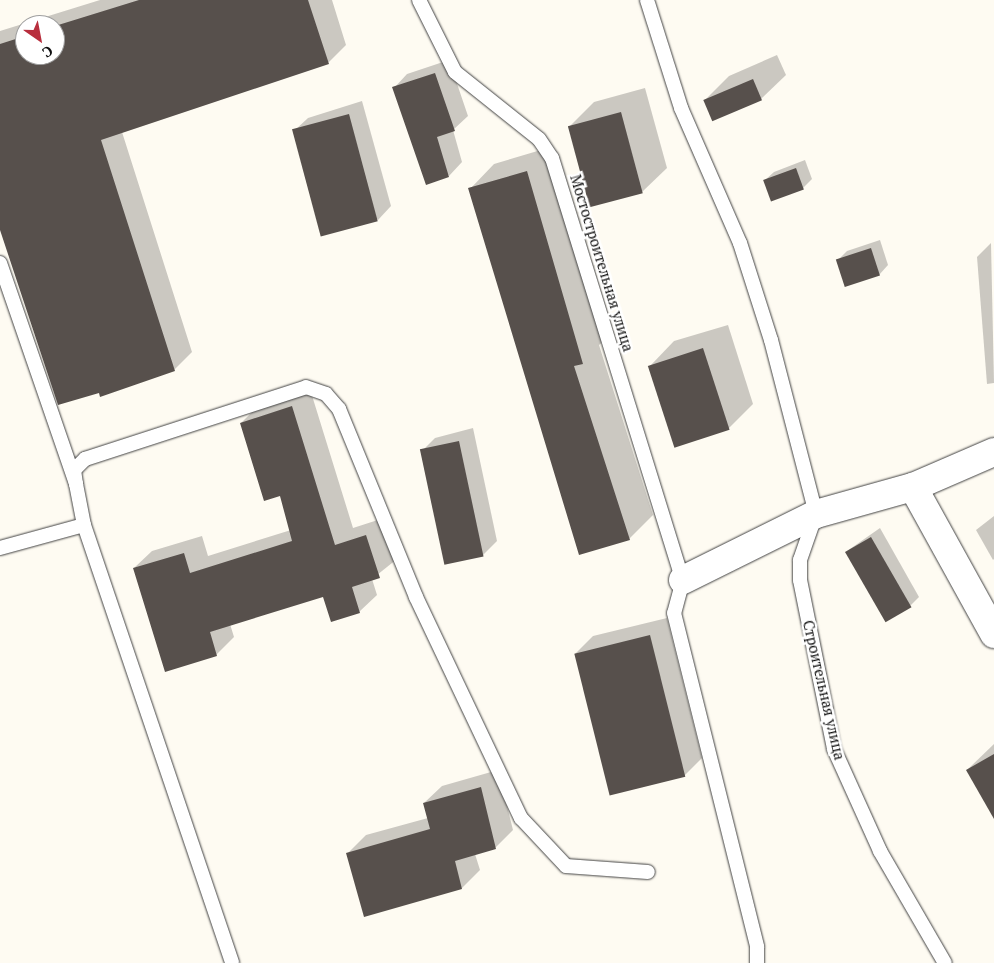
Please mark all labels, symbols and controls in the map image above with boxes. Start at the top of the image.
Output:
north arrow [15,15,65,65]
text: С [39,42,57,63]
street label: Мостостроительная улица [566,172,638,354]
street label: Строительная улица [799,618,849,762]

